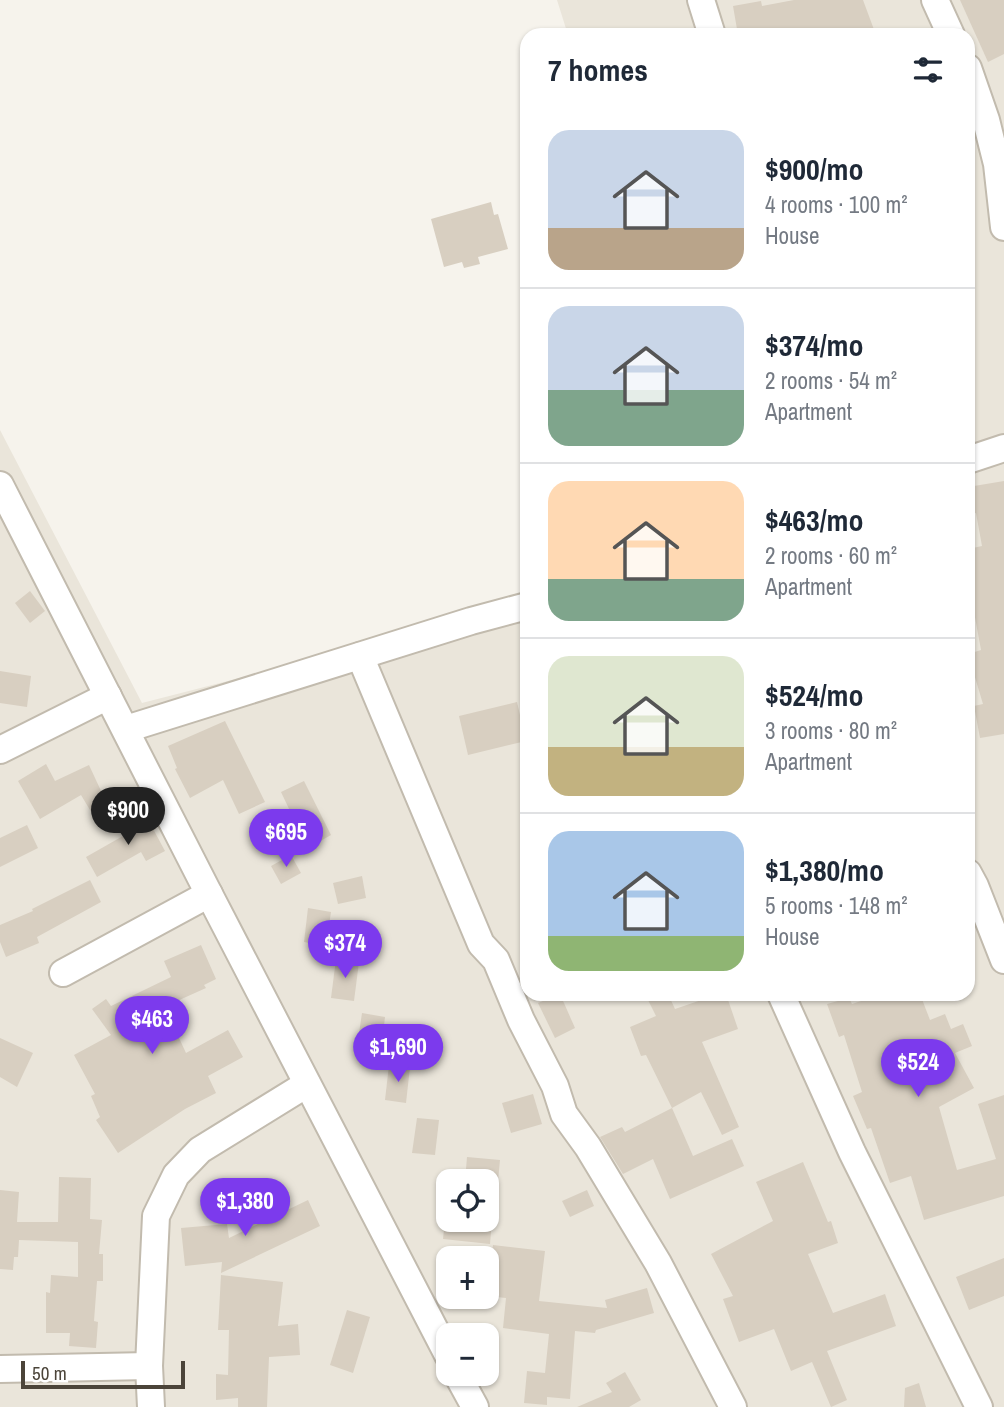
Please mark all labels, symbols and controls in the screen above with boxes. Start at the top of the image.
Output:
text: 7 homes [548,50,648,90]
icon: filters [909,51,947,89]
text: $900/mo [765,149,863,189]
icon: home [604,158,688,242]
text: 4 rooms · 100 m² [765,189,908,220]
text: House [765,220,820,251]
text: $374/mo [765,325,863,365]
icon: home [604,334,688,418]
text: 2 rooms · 54 m² [765,365,897,396]
text: Apartment [765,396,852,427]
text: $463/mo [765,500,863,540]
icon: home [604,509,688,593]
text: 2 rooms · 60 m² [765,540,897,571]
text: Apartment [765,571,852,602]
text: $524/mo [765,675,863,715]
icon: home [604,684,688,768]
text: 3 rooms · 80 m² [765,715,897,746]
text: Apartment [765,746,852,777]
pin: $900 [87,788,169,847]
text: $900 [107,794,149,825]
pin: $695 [245,810,327,869]
text: $695 [265,816,307,847]
text: $1,380/mo [765,850,884,890]
icon: home [604,859,688,943]
text: 5 rooms · 148 m² [765,890,908,921]
pin: $374 [304,920,386,980]
text: House [765,921,820,952]
text: $374 [324,927,366,958]
pin: $463 [111,996,193,1056]
text: $463 [131,1003,173,1034]
pin: $1,690 [341,1024,455,1084]
text: $1,690 [369,1031,427,1062]
pin: $524 [877,1040,959,1099]
text: $524 [897,1046,939,1077]
map controls [436,1169,499,1386]
button: locate [436,1169,499,1232]
pin: $1,380 [188,1178,302,1238]
text: $1,380 [216,1185,274,1216]
button: + [436,1246,499,1309]
button: − [436,1323,499,1386]
scale bar [21,1358,186,1390]
text: 50 m [32,1360,67,1386]

